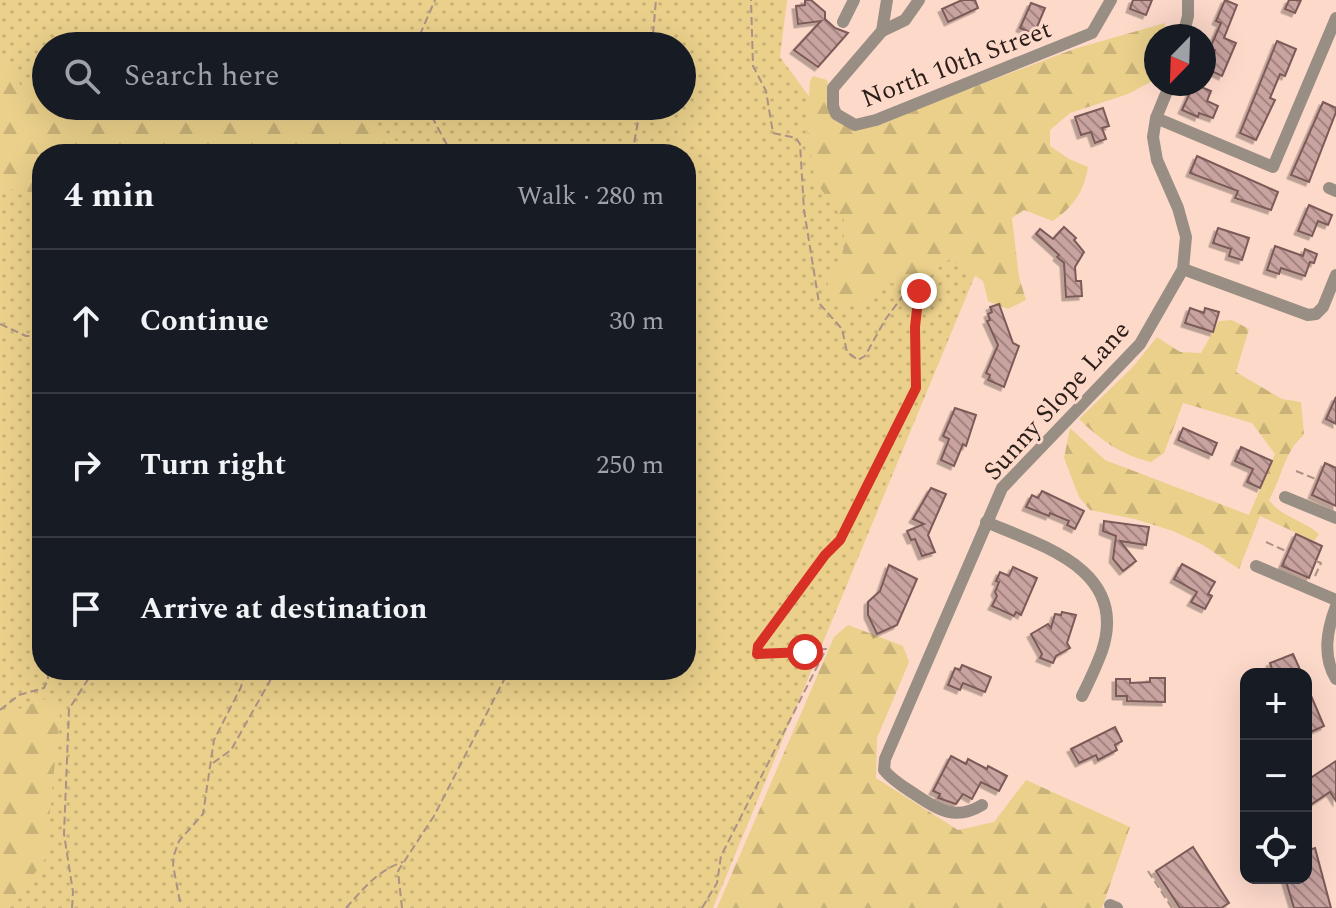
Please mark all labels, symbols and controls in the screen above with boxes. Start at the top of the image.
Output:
street label: North 10th Street [855,9,1057,119]
north arrow [1144,24,1216,96]
search box [32,32,696,120]
text: Search here [124,53,280,99]
icon: search [60,54,104,98]
text: 4 min [64,170,154,222]
text: Walk · 280 m [517,176,664,216]
route end [901,273,937,309]
text: Continue [140,298,269,344]
icon: ahead [64,299,108,343]
text: 30 m [609,301,664,341]
street label: Sunny Slope Lane [974,312,1140,490]
text: Turn right [140,442,286,488]
icon: right [64,443,108,487]
text: 250 m [596,445,664,485]
text: Arrive at destination [140,586,427,632]
icon: arrive [64,587,108,631]
route start [787,634,823,670]
map controls [1240,668,1312,884]
button: + [1240,668,1312,740]
button: − [1240,740,1312,812]
button: locate [1240,812,1312,884]

